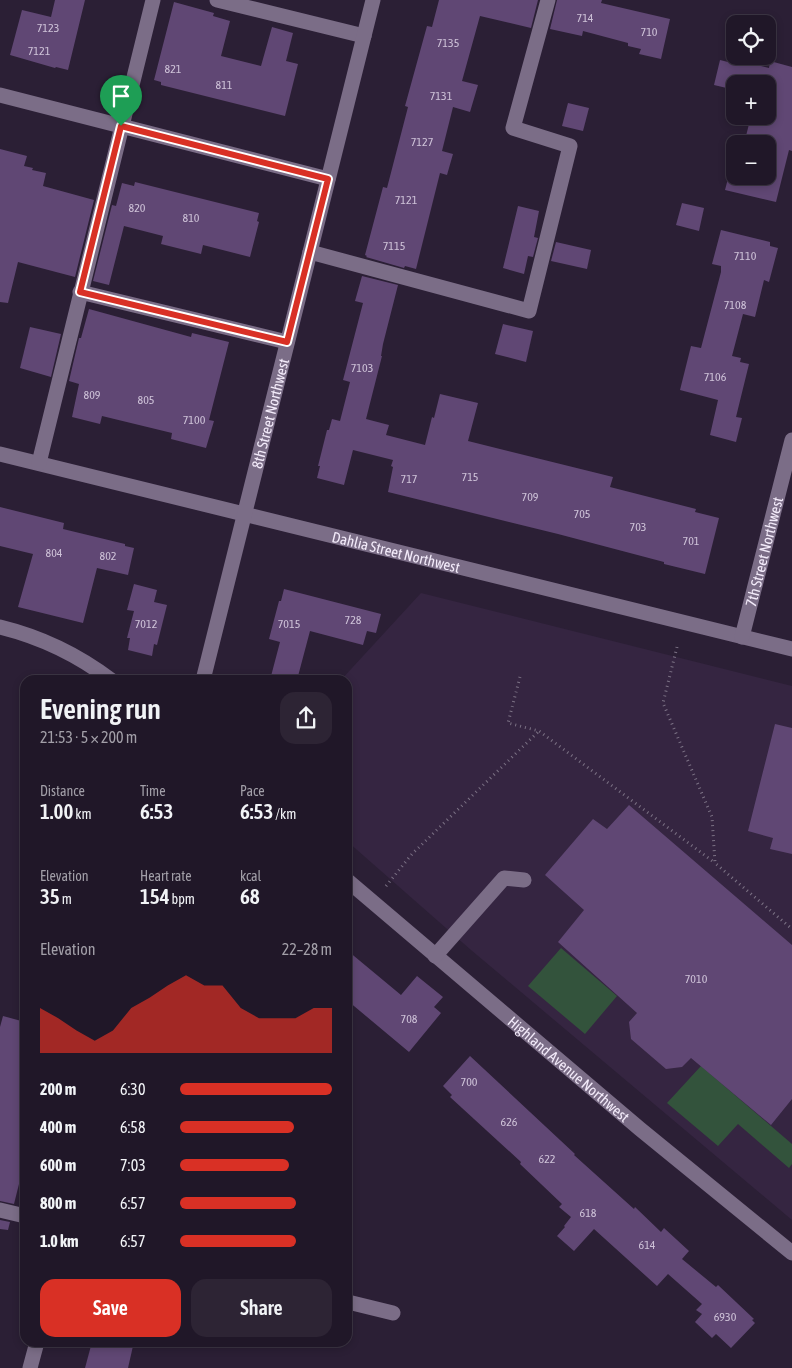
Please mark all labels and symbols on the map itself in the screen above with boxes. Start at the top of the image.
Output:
house number: 714 [577,11,594,25]
house number: 7123 [37,21,59,35]
house number: 710 [641,25,658,39]
house number: 7135 [437,36,459,50]
house number: 7121 [28,44,51,58]
house number: 821 [165,62,182,76]
pin [100,75,142,126]
house number: 811 [216,78,233,92]
house number: 7131 [430,89,453,103]
house number: 7127 [411,135,434,149]
house number: 7121 [395,193,418,207]
house number: 820 [129,201,146,215]
house number: 810 [183,211,200,225]
house number: 7115 [383,239,405,253]
house number: 7110 [734,249,757,263]
house number: 7108 [724,298,747,312]
street label: 8th Street Northwest [248,356,292,470]
house number: 7103 [351,361,373,375]
house number: 7106 [704,370,727,384]
house number: 809 [84,388,101,402]
house number: 805 [138,393,154,407]
house number: 7100 [183,413,206,427]
house number: 715 [462,470,478,484]
house number: 717 [401,472,418,486]
house number: 709 [522,490,539,504]
street label: 7th Street Northwest [742,495,786,608]
house number: 705 [574,507,590,521]
house number: 703 [630,520,646,534]
street label: Dahlia Street Northwest [330,528,462,575]
house number: 701 [683,534,700,548]
house number: 804 [46,546,63,560]
house number: 802 [100,549,116,563]
house number: 728 [345,613,362,627]
house number: 7012 [135,617,157,631]
house number: 7015 [278,617,300,631]
house number: 7010 [685,972,708,986]
house number: 708 [401,1012,418,1026]
street label: Highland Avenue Northwest [505,1012,633,1125]
house number: 700 [461,1075,478,1089]
house number: 626 [501,1115,518,1129]
house number: 622 [539,1152,555,1166]
house number: 618 [580,1206,597,1220]
house number: 614 [639,1238,656,1252]
house number: 6930 [714,1310,737,1324]

